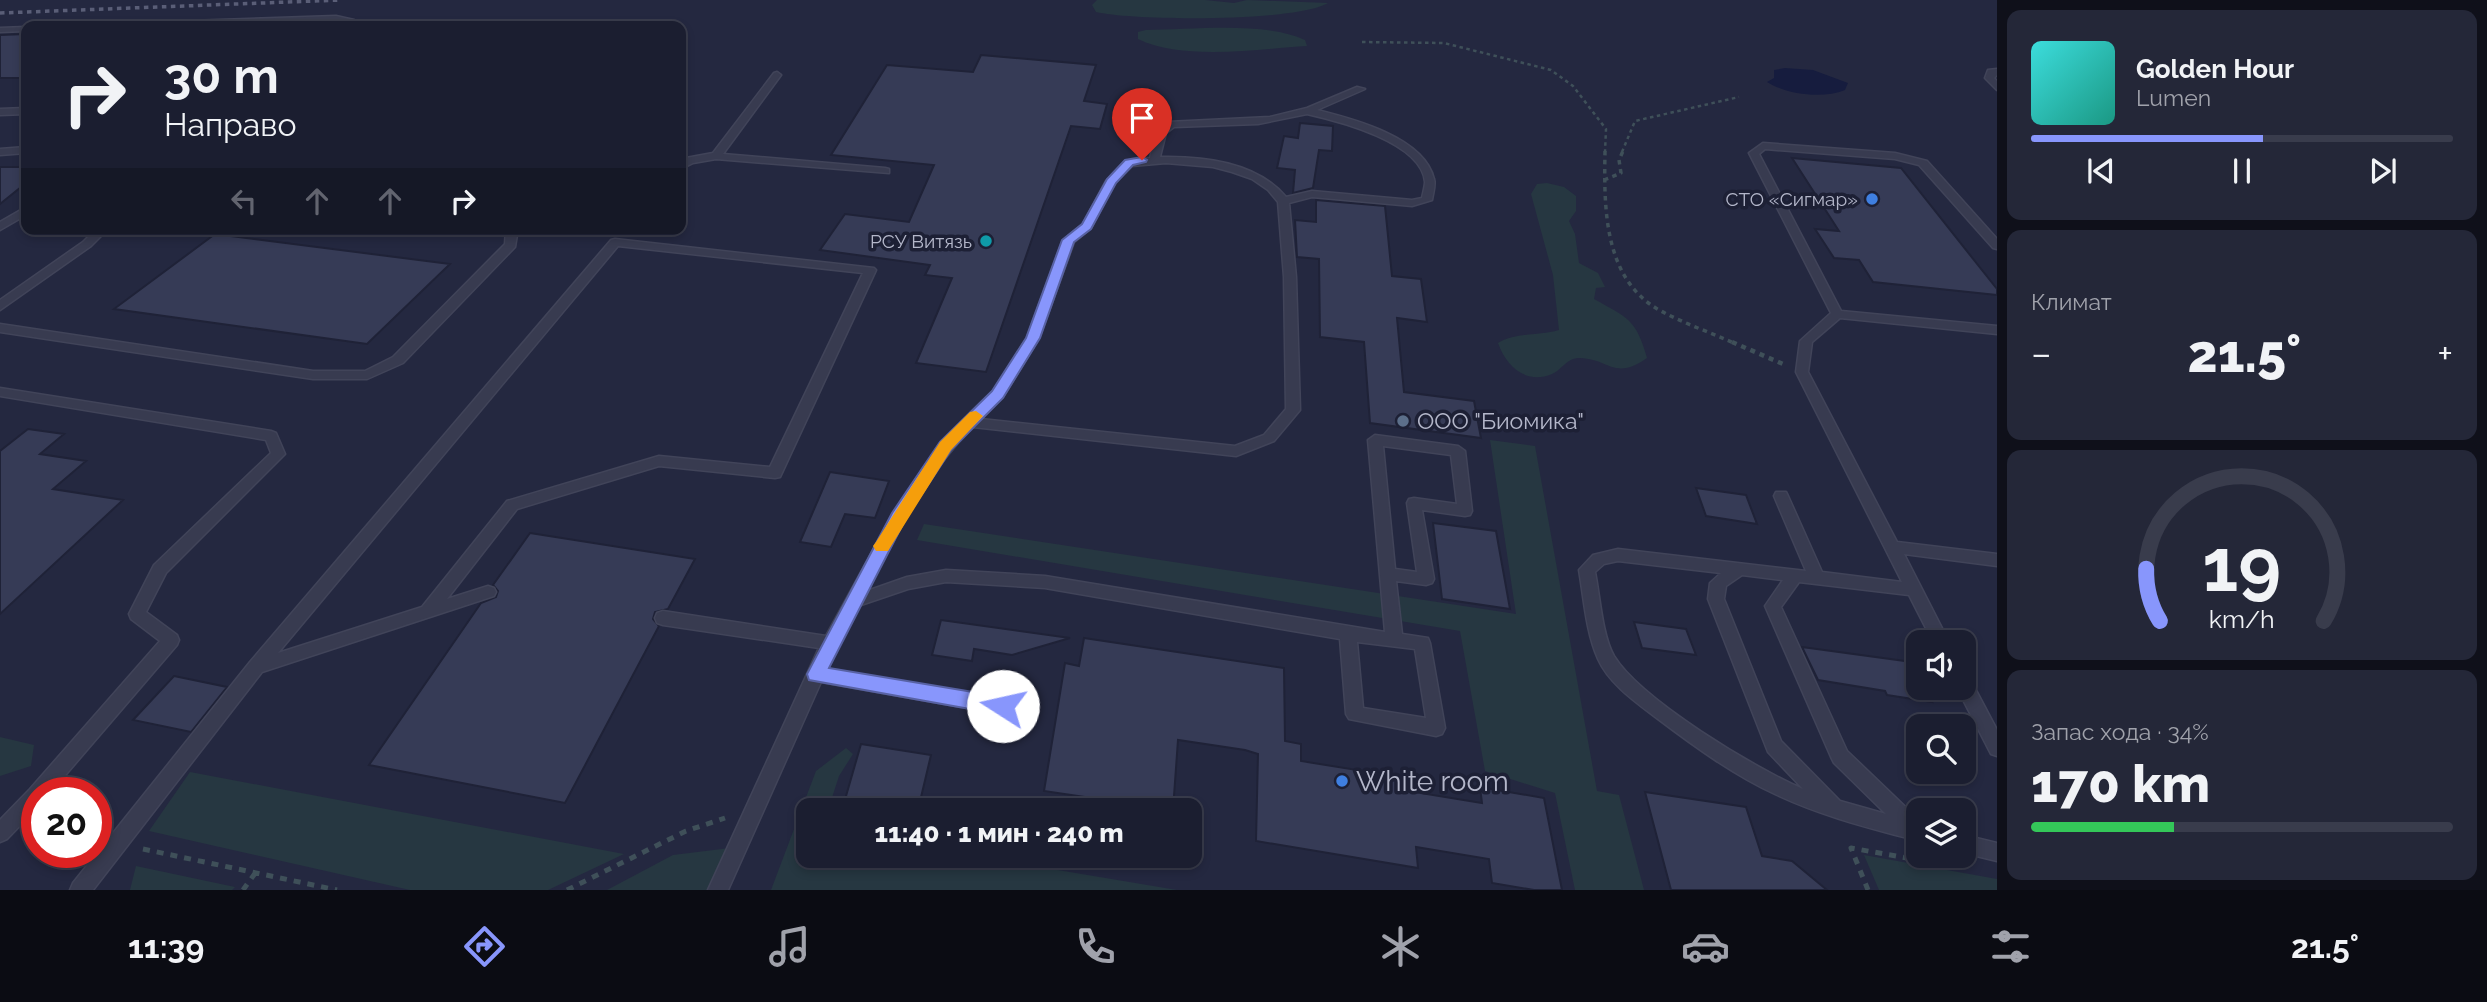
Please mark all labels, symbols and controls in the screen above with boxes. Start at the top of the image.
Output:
text: 30 m [164,47,279,104]
icon: right [49,49,140,140]
text: Golden Hour [2136,54,2294,84]
text: Lumen [2136,84,2211,111]
pin [1112,88,1172,160]
icon: arrive [1123,99,1161,137]
text: Направо [164,106,296,143]
icon: previous [2082,152,2120,190]
icon: pause [2223,152,2261,190]
icon: next [2364,152,2402,190]
icon: left [225,182,263,220]
icon: ahead [298,182,336,220]
icon: ahead [371,182,409,220]
icon: right [444,182,482,220]
place label: СТО «Сигмар» [1726,188,1858,210]
marker: СТО «Сигмар» [1864,191,1880,207]
place label: РСУ Витязь [870,230,972,252]
marker: РСУ Витязь [978,233,994,249]
text: Климат [2031,288,2112,315]
text: 21.5° [2187,323,2301,384]
text: − [2031,331,2051,376]
text: + [2437,331,2453,376]
place label: ООО "Биомика" [1417,407,1584,434]
marker: ООО "Биомика" [1395,413,1411,429]
text: 19 [2203,523,2281,608]
text: km/h [2209,604,2275,634]
map controls [1906,630,1976,868]
button: sound [1906,630,1976,700]
position arrow [966,669,1040,743]
button: search [1906,714,1976,784]
text: Запас хода · 34% [2031,718,2209,745]
text: 170 km [2031,753,2210,814]
place label: White room [1356,765,1509,798]
marker: White room [1334,773,1350,789]
speed limit sign: 20 [21,777,112,868]
button: layers [1906,798,1976,868]
text: 11:40 · 1 мин · 240 m [875,818,1123,848]
icon: directions [460,922,509,971]
icon: music [765,922,814,971]
icon: phone [1071,922,1120,971]
icon: climate [1376,922,1425,971]
icon: car [1681,922,1730,971]
icon: filters [1986,922,2035,971]
text: 11:39 [128,928,204,965]
text: 21.5° [2291,928,2359,965]

